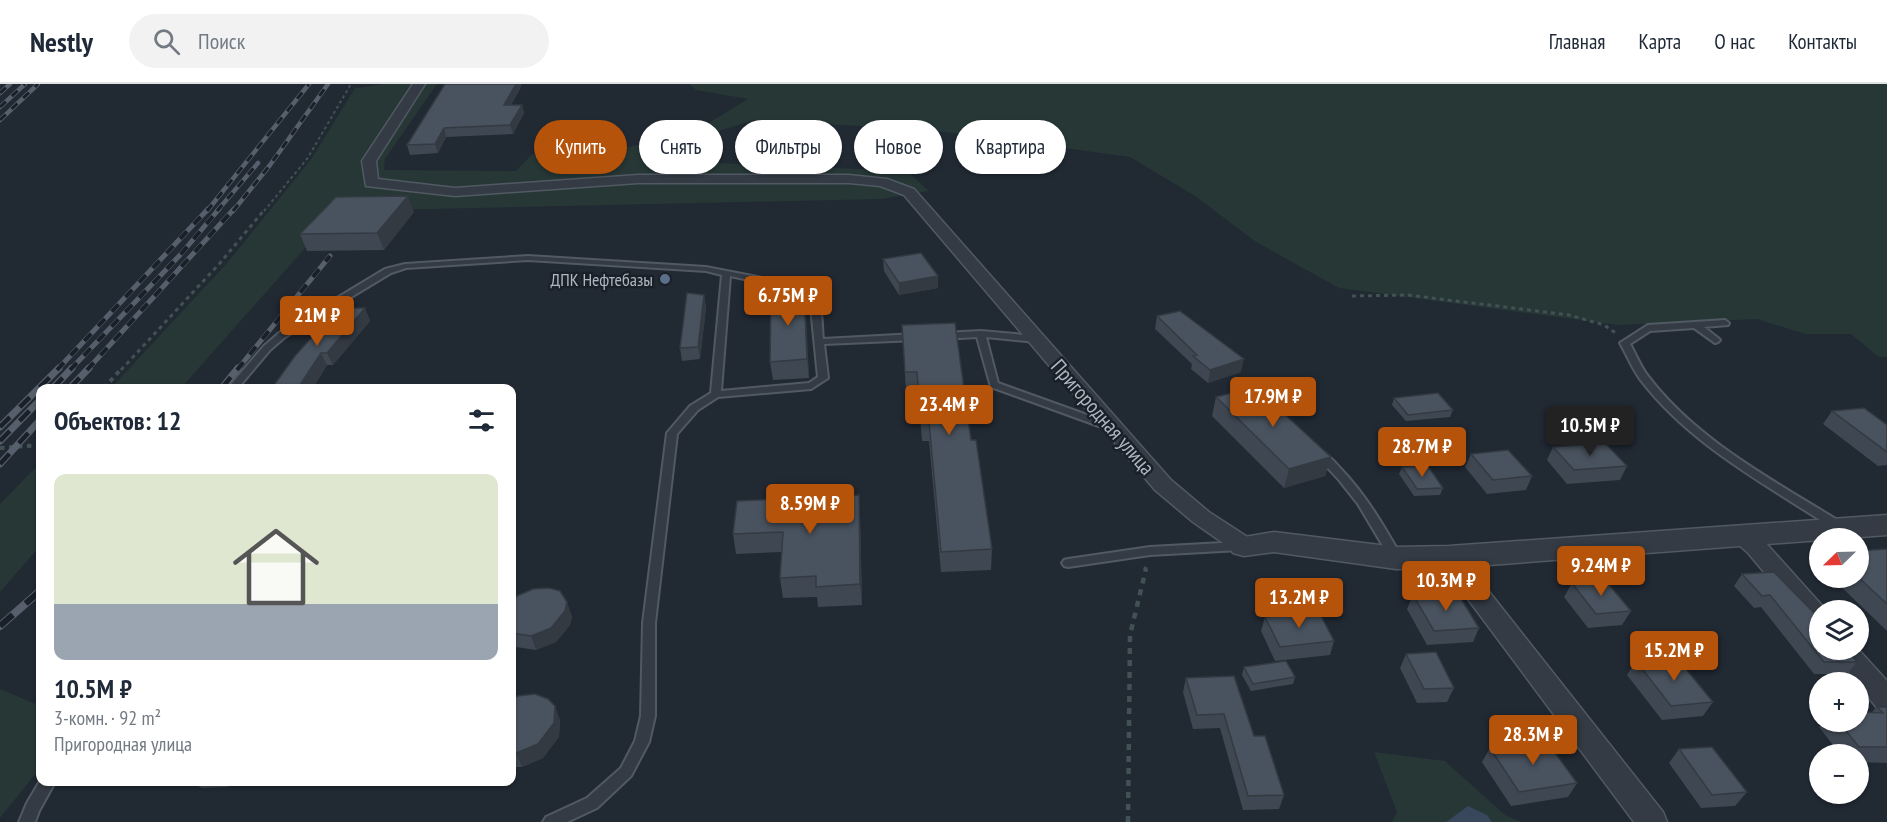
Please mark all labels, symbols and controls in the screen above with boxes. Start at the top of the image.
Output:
search box [129,14,549,68]
text: Nestly [30,23,93,60]
icon: search [150,25,183,58]
text: Поиск [198,27,245,55]
text: Главная [1549,28,1605,55]
text: Карта [1638,28,1681,55]
text: О нас [1714,28,1755,55]
text: Контакты [1788,28,1857,55]
chip: Купить [534,120,627,174]
chip: Снять [639,120,723,174]
chip: Фильтры [735,120,842,174]
chip: Новое [854,120,943,174]
chip: Квартира [955,120,1066,174]
place label: ДПК Нефтебазы [551,268,653,291]
marker: ДПК Нефтебазы [658,272,672,286]
pin: 6.75M ₽ [733,276,843,327]
text: 6.75M ₽ [758,282,818,308]
pin: 21M ₽ [275,296,359,347]
text: 21M ₽ [294,302,340,328]
street label: Пригородная улица [1045,353,1161,481]
pin: 17.9M ₽ [1218,377,1328,428]
text: 17.9M ₽ [1244,383,1302,409]
pin: 23.4M ₽ [894,385,1004,436]
text: 23.4M ₽ [919,391,979,417]
text: Объектов: 12 [54,404,181,437]
icon: filters [465,404,498,437]
pin: 10.5M ₽ [1535,406,1645,457]
text: 10.5M ₽ [1560,412,1620,438]
pin: 28.7M ₽ [1367,427,1477,478]
text: 28.7M ₽ [1392,433,1452,459]
pin: 8.59M ₽ [755,484,865,535]
text: 8.59M ₽ [780,490,840,516]
icon: home [222,513,330,621]
north arrow [1809,528,1869,588]
map controls [1809,528,1869,804]
pin: 9.24M ₽ [1546,546,1656,597]
text: 9.24M ₽ [1571,552,1631,578]
pin: 10.3M ₽ [1391,561,1501,612]
text: 10.3M ₽ [1416,567,1476,593]
pin: 13.2M ₽ [1244,578,1354,629]
text: 13.2M ₽ [1269,584,1329,610]
button: layers [1809,600,1869,660]
pin: 15.2M ₽ [1619,631,1729,682]
text: 15.2M ₽ [1644,637,1704,663]
text: 10.5M ₽ [54,672,132,705]
button: + [1809,672,1869,732]
text: 3-комн. · 92 m² [54,705,161,731]
pin: 28.3M ₽ [1478,715,1588,766]
text: 28.3M ₽ [1503,721,1563,747]
text: Пригородная улица [54,731,192,757]
button: − [1809,744,1869,804]

